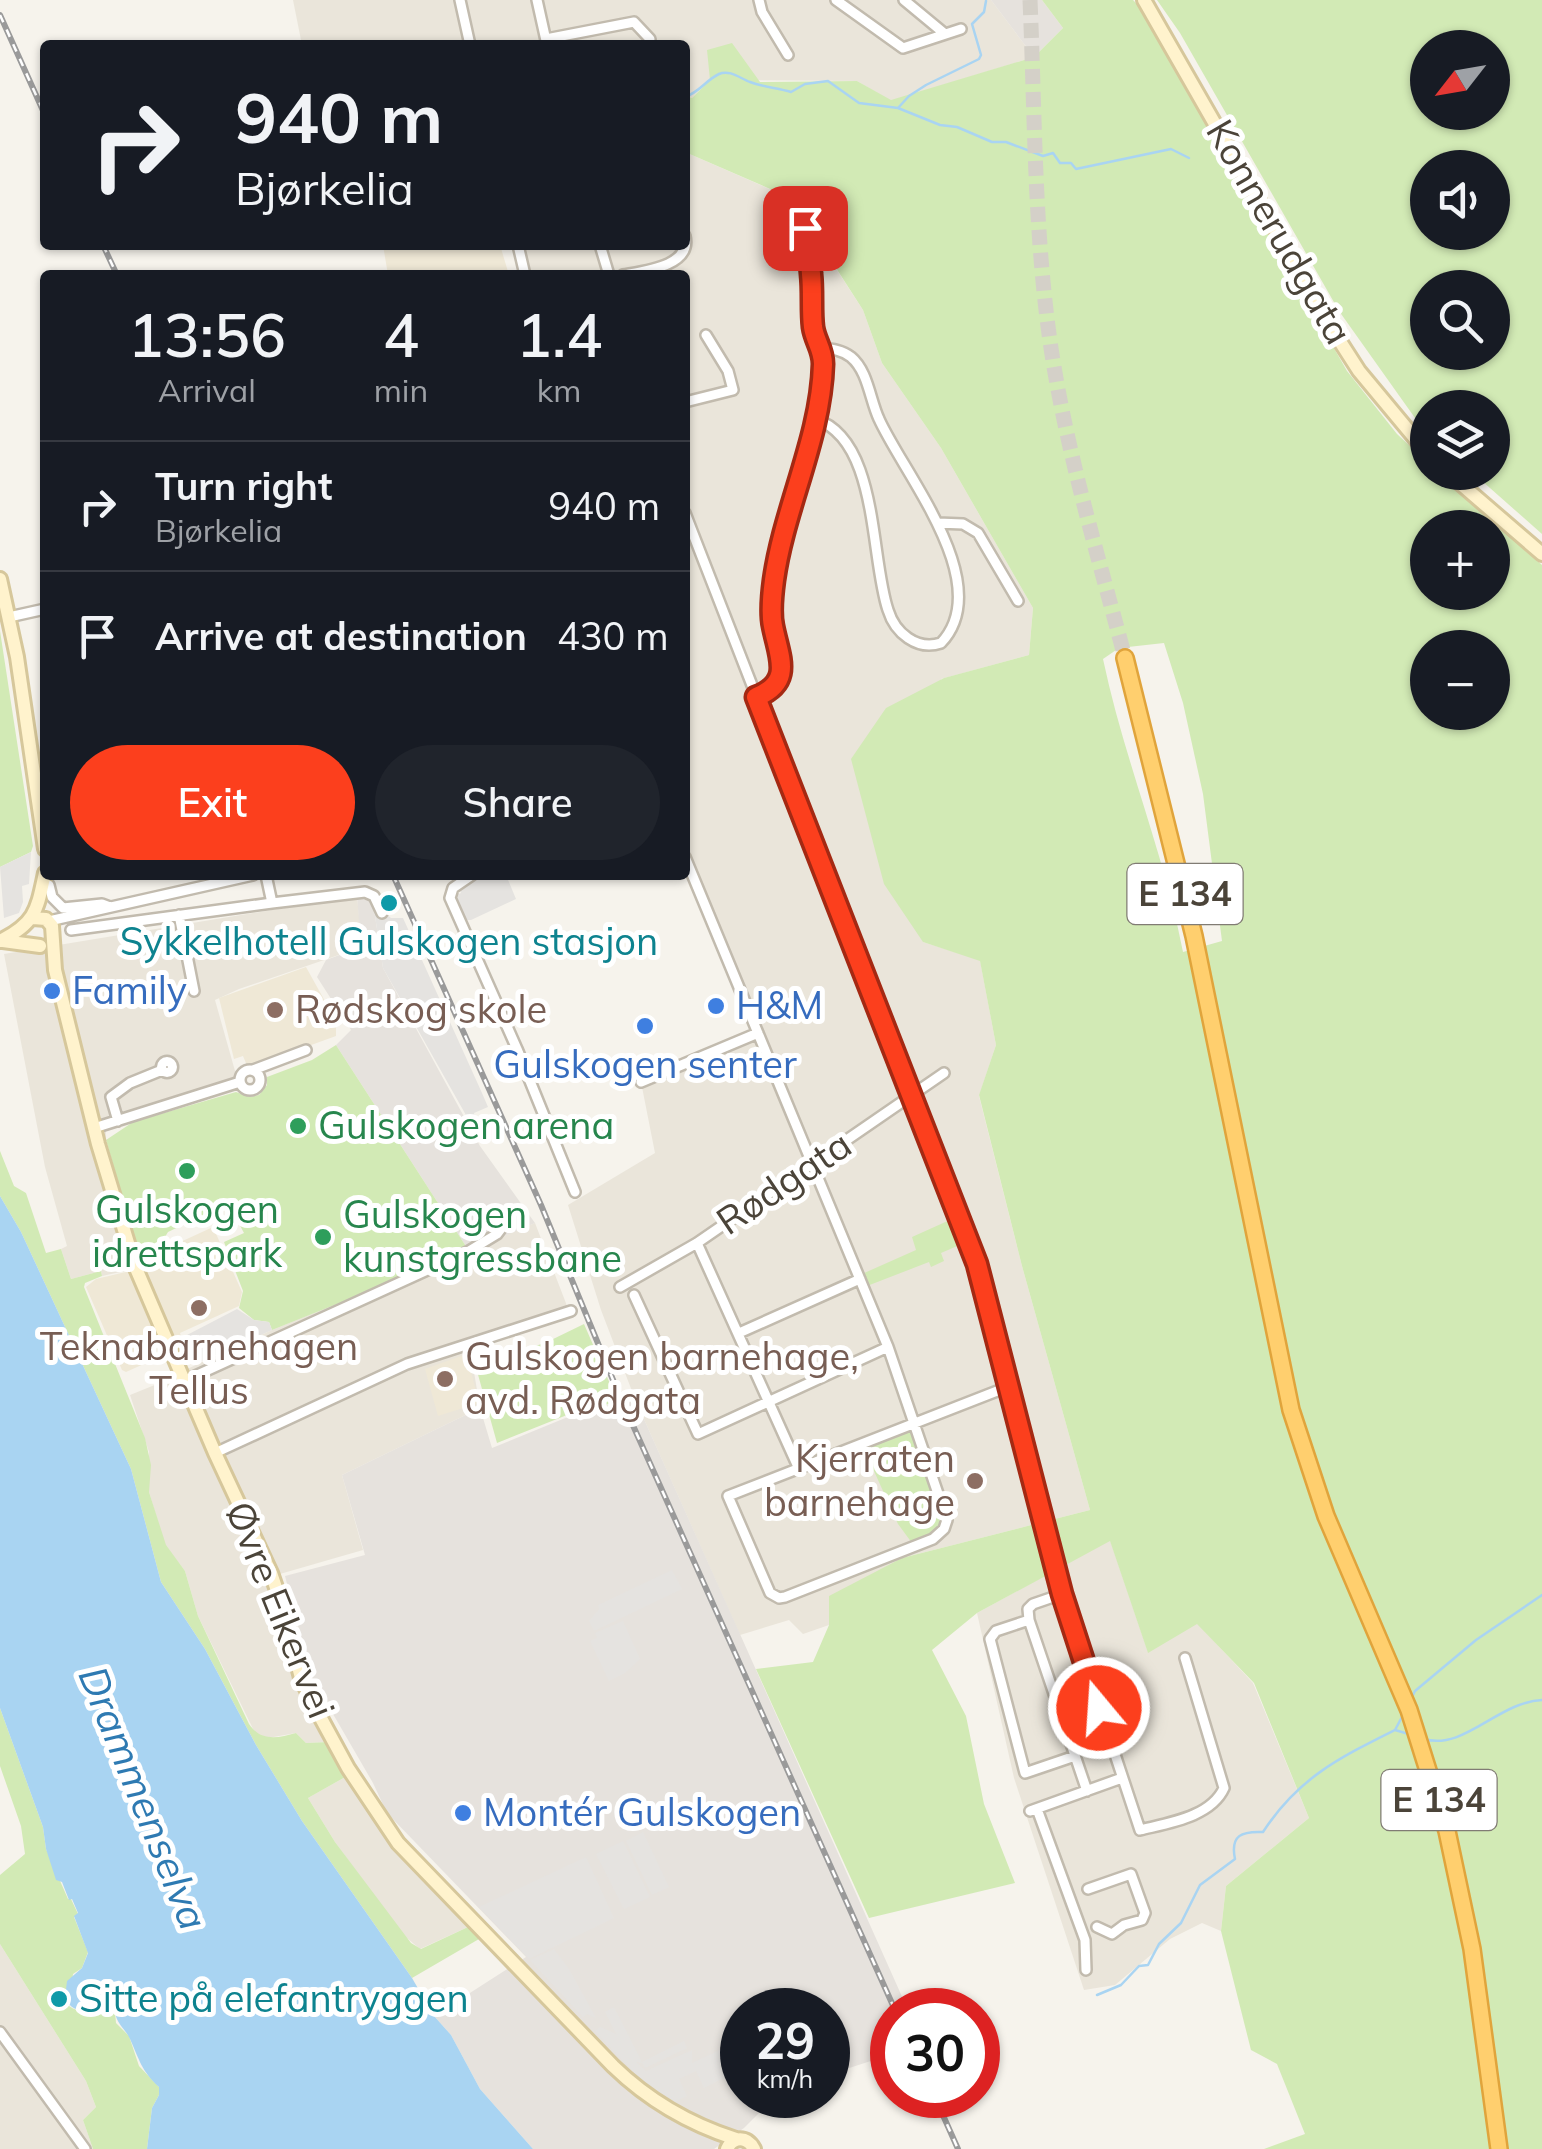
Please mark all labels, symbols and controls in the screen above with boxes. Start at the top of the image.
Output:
north arrow [1410,30,1510,130]
map controls [1410,30,1510,730]
text: 940 m [235,73,443,161]
icon: right [70,80,200,210]
street label: Konnerudgata [1196,111,1363,352]
button: sound [1410,150,1510,250]
text: Bjørkelia [235,160,414,216]
pin [763,186,848,271]
icon: arrive [778,201,833,256]
button: search [1410,270,1510,370]
text: 13:56 [128,297,286,372]
text: 4 [383,297,419,372]
text: 1.4 [516,297,602,372]
text: Arrival [158,370,256,410]
text: min [374,370,428,410]
text: km [537,370,581,410]
button: layers [1410,390,1510,490]
text: Turn right [155,462,332,510]
icon: right [70,479,125,534]
text: 940 m [548,482,660,530]
text: Bjørkelia [155,510,282,550]
button: + [1410,510,1510,610]
icon: arrive [70,609,125,664]
text: Arrive at destination [155,612,527,660]
text: 430 m [557,612,669,660]
button: − [1410,630,1510,730]
button: Exit [70,745,355,860]
button: Share [375,745,660,860]
road number: E 134 [1128,864,1242,924]
marker: Sykkelhotell Gulskogen stasjon [378,892,400,914]
place label: Sykkelhotell Gulskogen stasjon [120,917,658,965]
place label: Family [72,966,187,1014]
marker: Family [41,980,63,1002]
place label: H&M [736,981,823,1029]
place label: Rødskog skole [295,985,547,1033]
marker: H&M [705,995,727,1017]
marker: Rødskog skole [264,999,286,1021]
marker: Gulskogen senter [634,1015,656,1037]
place label: Gulskogen senter [493,1040,797,1088]
place label: Gulskogen arena [318,1101,614,1149]
marker: Gulskogen arena [287,1115,309,1137]
street label: Rødgata [707,1120,860,1245]
marker: Gulskogen idrettspark [176,1160,198,1182]
place label: Gulskogen idrettspark [92,1185,282,1277]
place label: Gulskogen kunstgressbane [343,1190,622,1282]
marker: Gulskogen kunstgressbane [312,1226,334,1248]
marker: Teknabarnehagen Tellus [188,1297,210,1319]
place label: Teknabarnehagen Tellus [40,1322,358,1414]
place label: Gulskogen barnehage, avd. Rødgata [465,1332,859,1424]
marker: Gulskogen barnehage, avd. Rødgata [434,1368,456,1390]
place label: Kjerraten barnehage [764,1434,955,1526]
marker: Kjerraten barnehage [964,1470,986,1492]
street label: Øvre Eikervei [216,1494,346,1725]
position arrow [1047,1656,1151,1760]
water label: Drammenselva [68,1659,219,1937]
road number: E 134 [1382,1770,1496,1830]
place label: Montér Gulskogen [483,1788,801,1836]
marker: Montér Gulskogen [452,1802,474,1824]
place label: Sitte på elefantryggen [79,1974,469,2022]
marker: Sitte på elefantryggen [48,1988,70,2010]
speed limit sign: 30 [870,1988,1000,2118]
text: 29 [755,2009,815,2072]
text: km/h [757,2063,813,2094]

